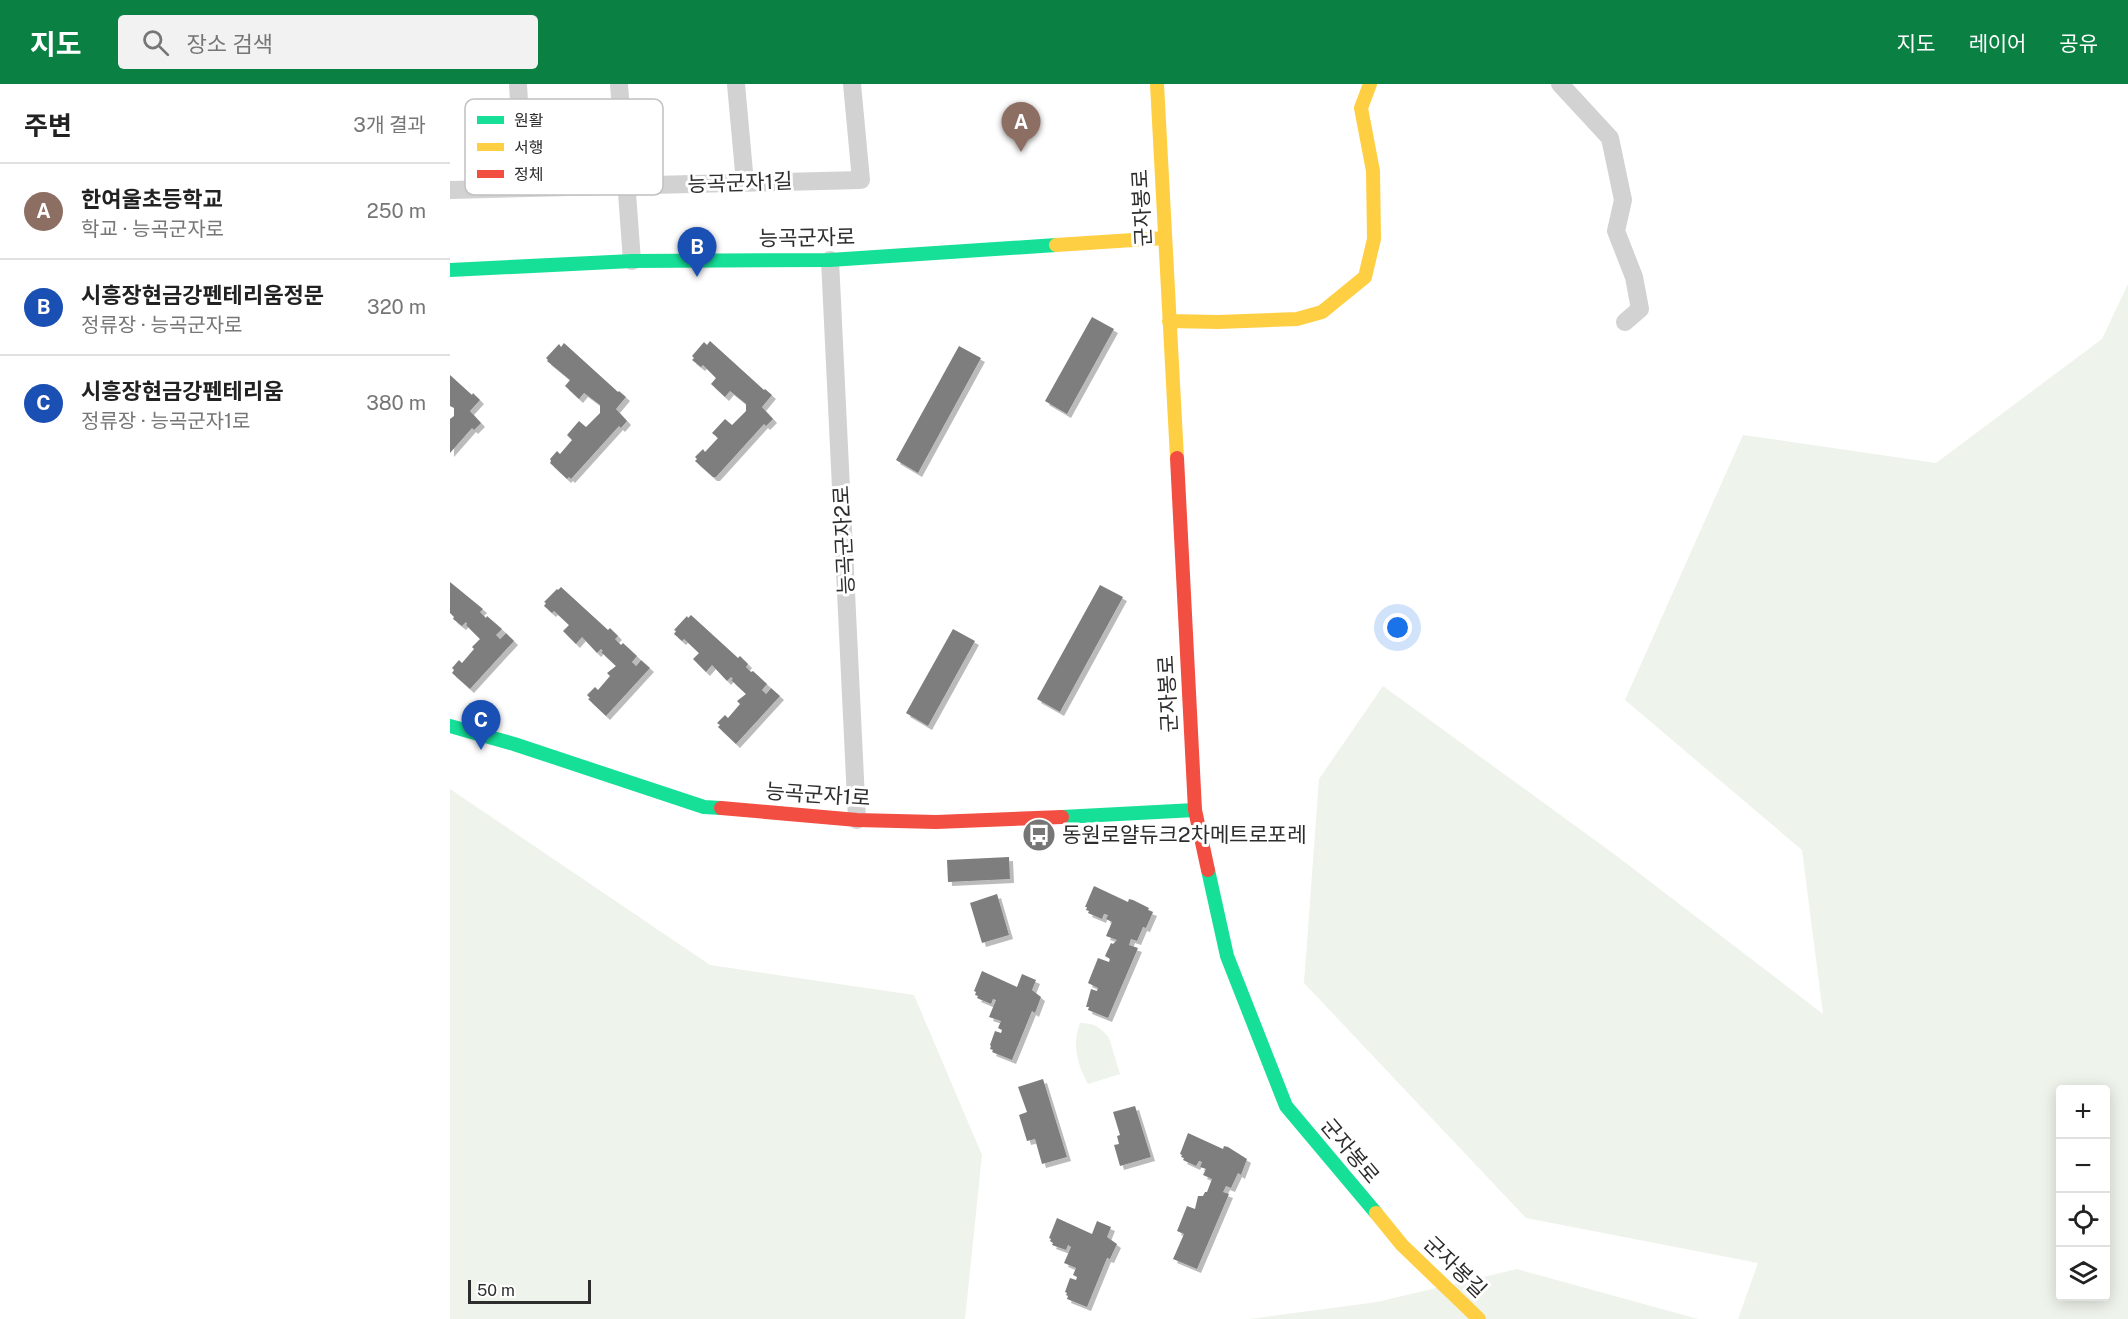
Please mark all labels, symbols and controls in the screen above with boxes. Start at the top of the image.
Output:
search box [118,15,538,69]
icon: search [139,26,172,59]
text: 지도 [30,27,82,60]
text: 장소 검색 [187,31,273,57]
text: 지도 [1897,31,1935,56]
text: 레이어 [1968,31,2026,56]
text: 공유 [2059,31,2098,56]
legend [465,99,663,195]
pin: A [1002,103,1040,152]
text: 주변 [24,110,72,141]
text: 원활 [514,111,544,130]
text: 3개 결과 [353,113,426,137]
text: 서행 [514,138,543,157]
text: 정체 [514,165,543,184]
street label: 능곡군자1길 [687,168,793,197]
street label: 군자봉로 [1127,169,1156,247]
text: 한여울초등학교 [81,186,223,212]
text: A [36,199,51,223]
text: 250 m [367,199,426,223]
text: 학교 · 능곡군자로 [81,217,224,241]
street label: 능곡군자로 [758,224,856,251]
pin: B [678,228,716,277]
text: 시흥장현금강펜테리움정문 [81,282,324,308]
text: B [37,295,50,319]
text: 320 m [367,295,426,319]
text: 정류장 · 능곡군자로 [81,313,242,337]
text: 시흥장현금강펜테리움 [81,378,283,404]
text: C [36,391,51,415]
text: 380 m [366,391,426,415]
text: 정류장 · 능곡군자1로 [81,409,251,433]
street label: 능곡군자2로 [828,485,859,595]
your location [1383,613,1412,642]
street label: 군자봉로 [1153,655,1182,733]
pin: C [462,700,501,750]
street label: 능곡군자1로 [765,778,871,811]
bus stop icon: 동원로얄듀크2차메트로포레 [1021,817,1057,853]
place label: 동원로얄듀크2차메트로포레 [1062,822,1306,847]
map controls [2056,1085,2110,1301]
button: + [2056,1085,2110,1139]
street label: 군자봉로 [1316,1113,1385,1188]
button: − [2056,1139,2110,1193]
button: locate [2056,1193,2110,1247]
street label: 군자봉길 [1419,1231,1492,1302]
button: layers [2056,1247,2110,1301]
scale bar [468,1277,591,1304]
text: 50 m [477,1281,515,1300]

